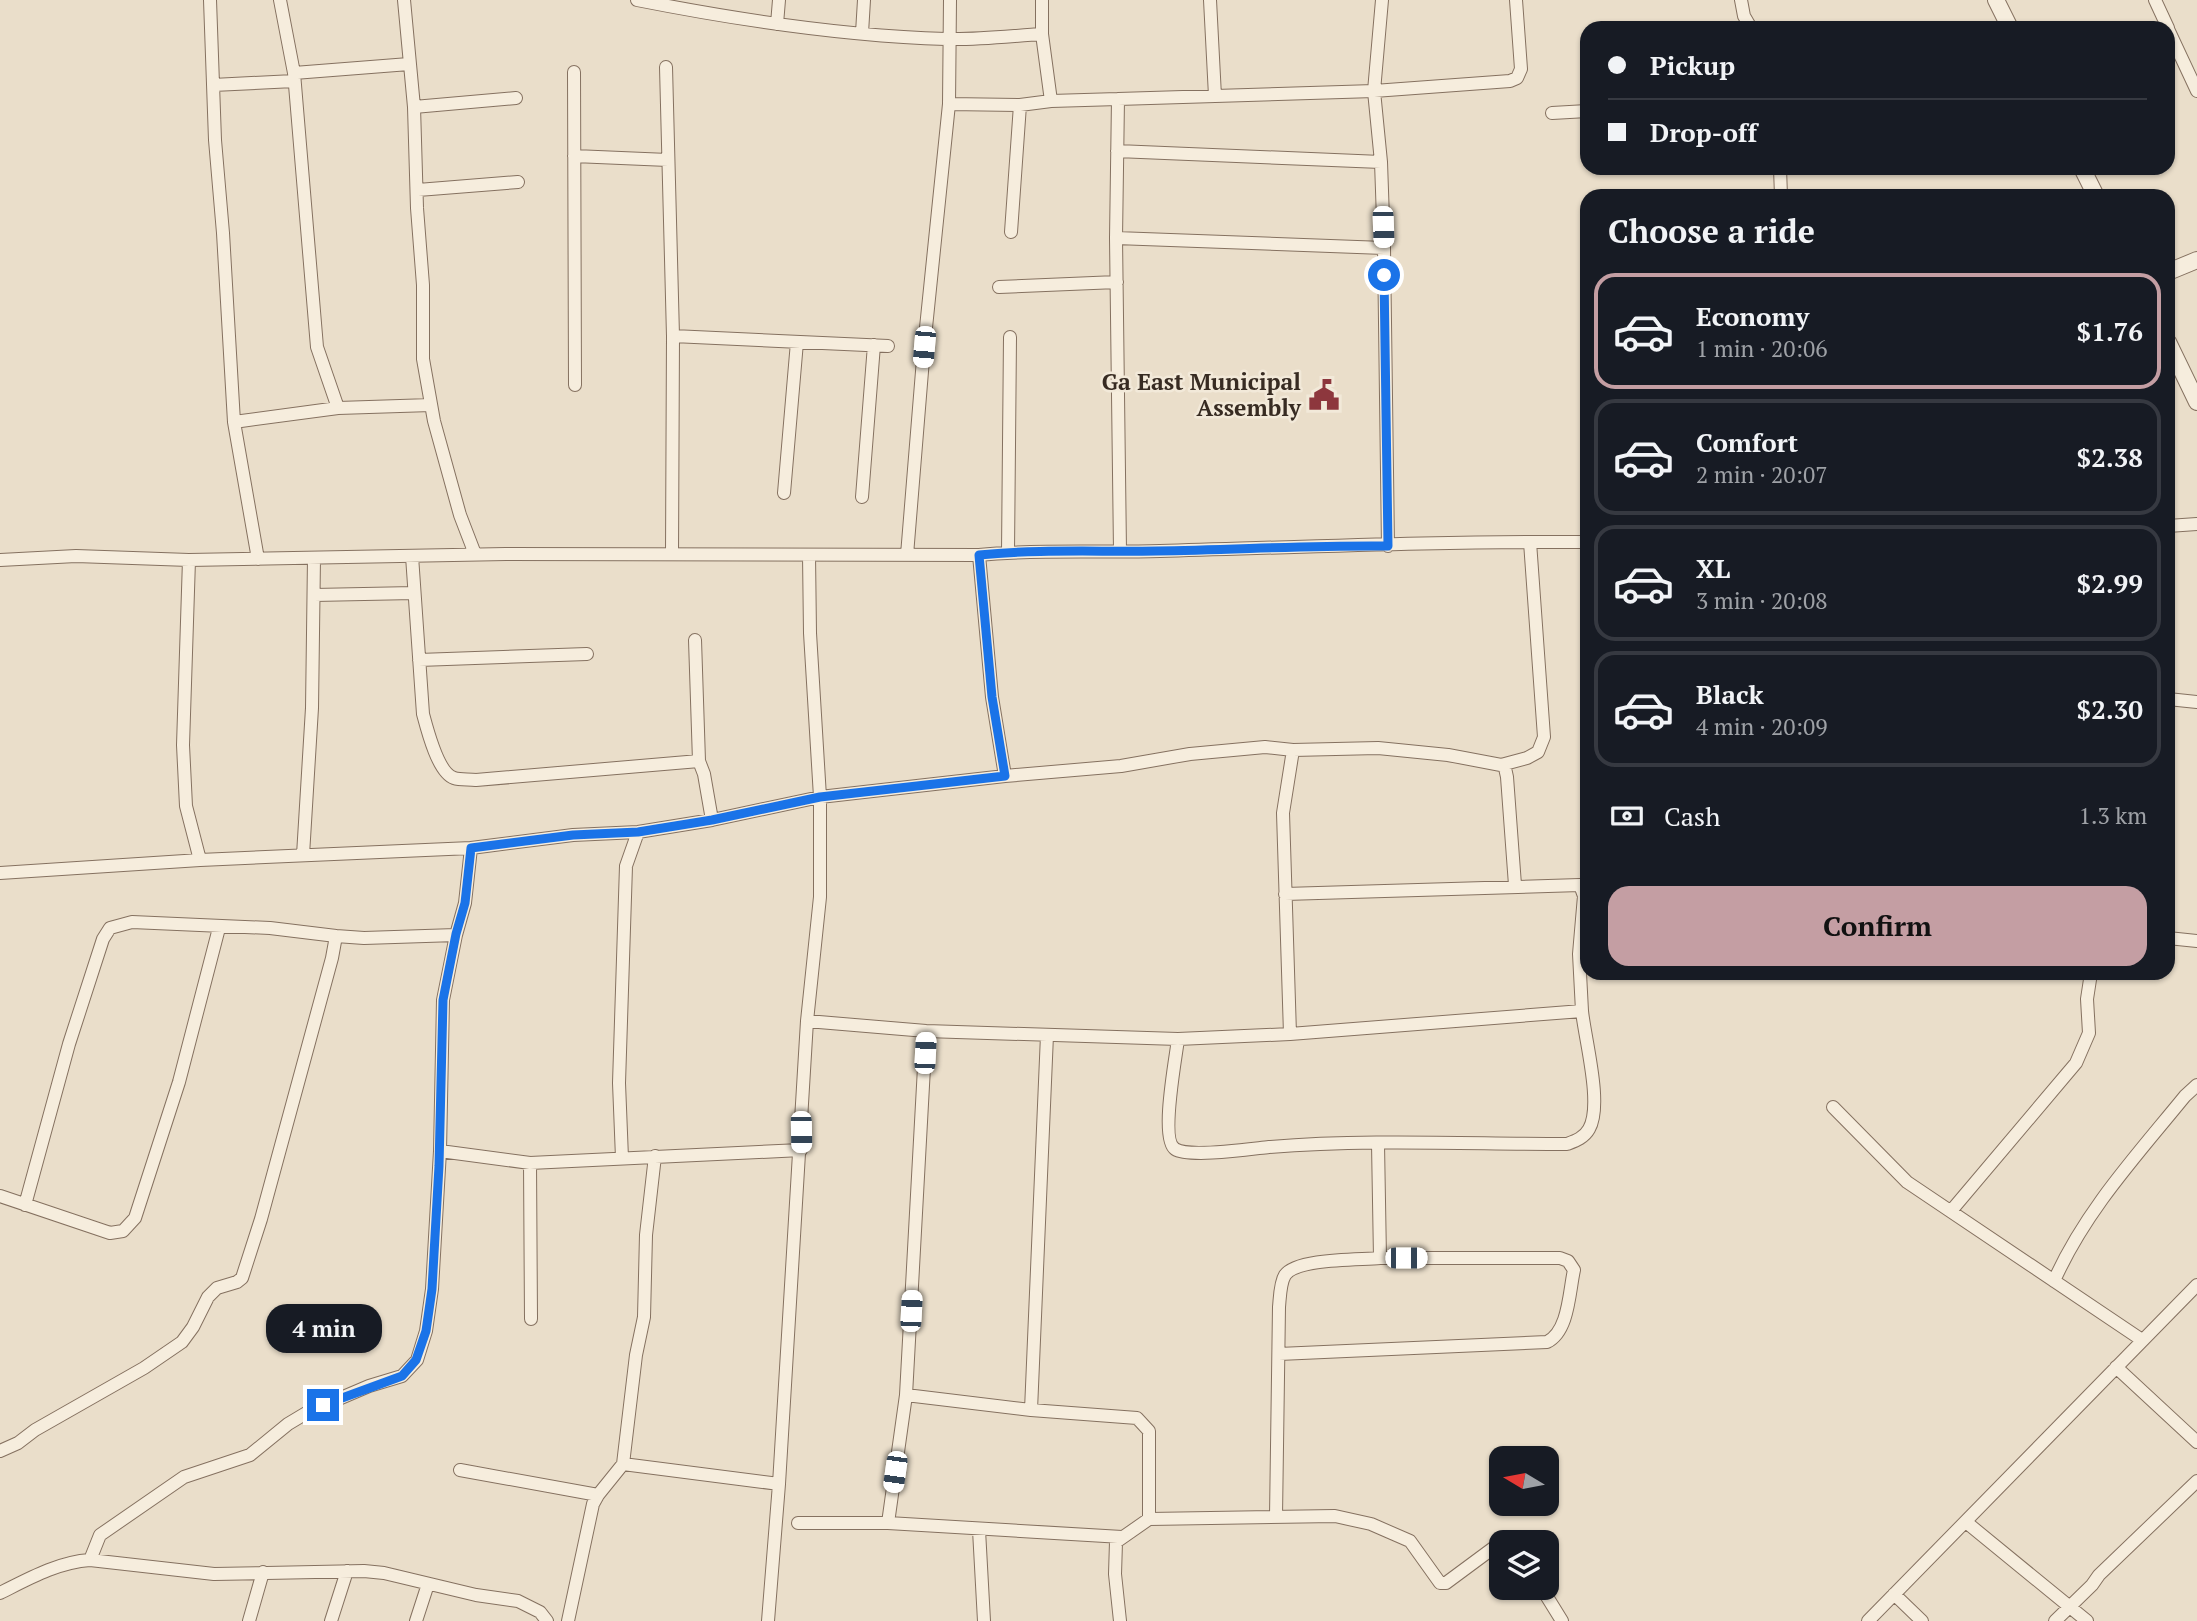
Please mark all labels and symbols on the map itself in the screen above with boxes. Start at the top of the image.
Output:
car [1372,206,1395,248]
route start [1368,259,1400,291]
car [912,325,937,369]
place label: Ga East Municipal Assembly [1102,366,1302,423]
public building icon: Ga East Municipal Assembly [1307,378,1341,412]
car [914,1031,937,1075]
car [791,1111,812,1153]
car [1386,1248,1428,1269]
car [900,1289,923,1333]
callout: 4 min [265,1304,381,1352]
route end [307,1389,339,1421]
north arrow [1489,1446,1559,1516]
car [882,1450,909,1494]

